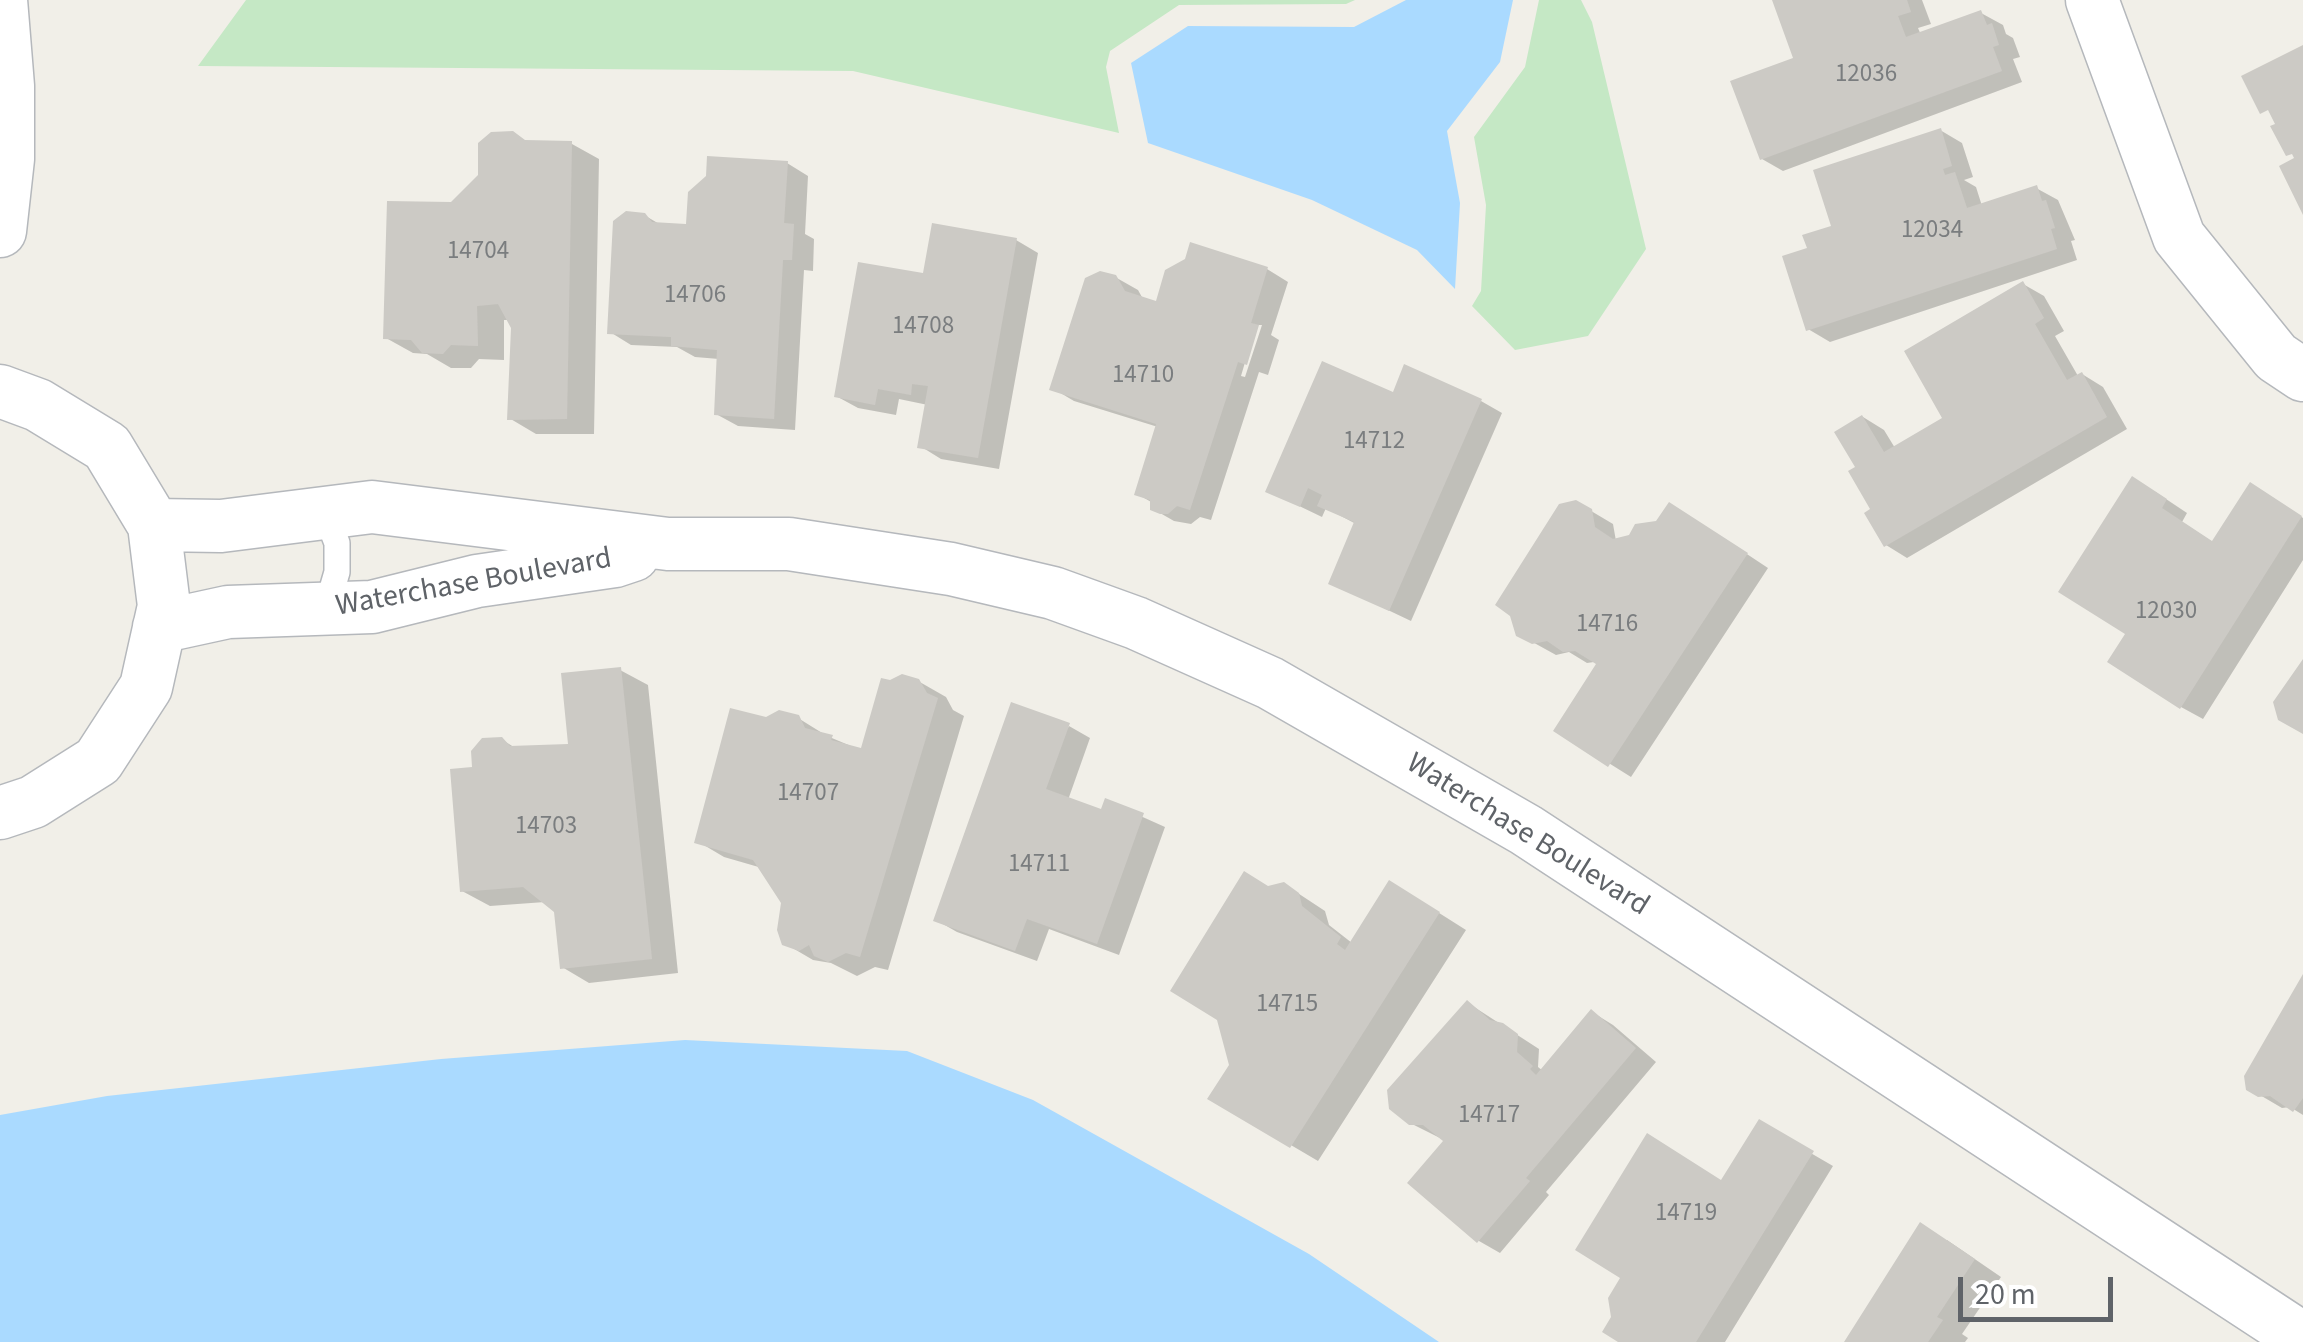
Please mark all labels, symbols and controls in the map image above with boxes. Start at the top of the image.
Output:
house number: 12036 [1835,61,1897,91]
house number: 12034 [1901,217,1963,247]
house number: 14704 [447,238,509,268]
house number: 14706 [664,282,726,312]
house number: 14708 [892,313,954,343]
house number: 14710 [1112,362,1174,392]
house number: 14712 [1343,428,1405,458]
street label: Waterchase Boulevard [333,542,615,626]
house number: 12030 [2135,598,2197,628]
house number: 14716 [1576,611,1638,641]
street label: Waterchase Boulevard [1399,747,1655,925]
house number: 14707 [777,780,839,810]
house number: 14703 [515,813,577,843]
house number: 14711 [1008,851,1070,881]
house number: 14715 [1256,991,1318,1021]
house number: 14717 [1458,1102,1520,1132]
house number: 14719 [1655,1200,1717,1230]
scale bar [1963,1257,2118,1319]
text: 20 m [1975,1273,2036,1316]

